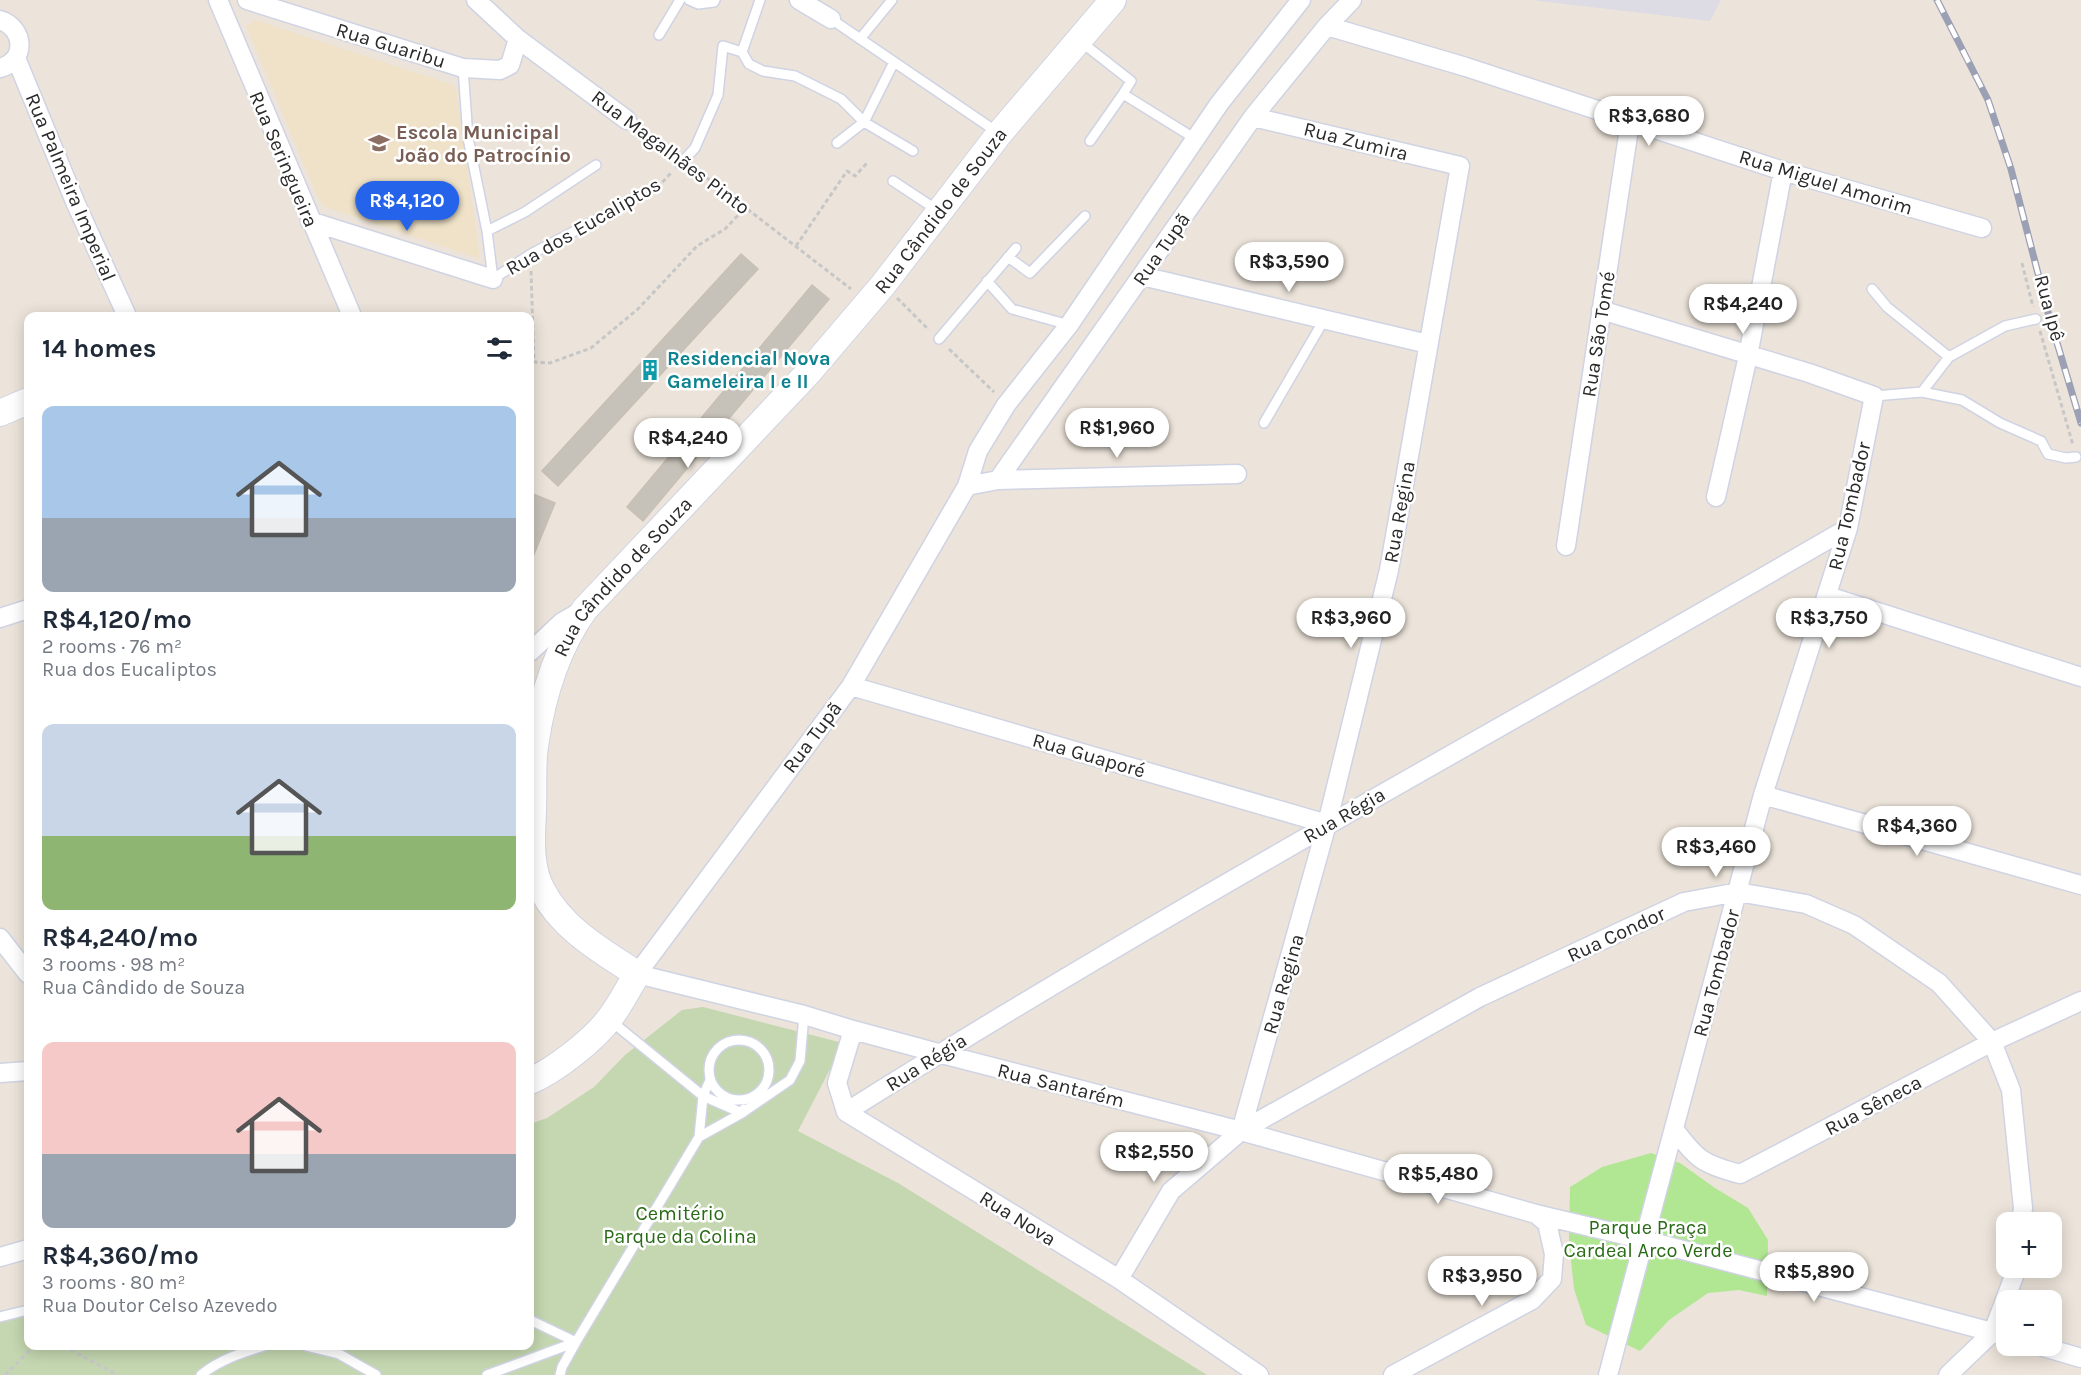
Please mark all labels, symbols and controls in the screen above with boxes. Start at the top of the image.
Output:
street label: Rua Guaribu [333,18,448,73]
street label: Rua Magalhães Pinto [587,85,754,219]
street label: Rua Seringueira [245,88,323,231]
street label: Rua Palmeira Imperial [21,90,121,285]
pin: R$3,680 [1594,96,1704,147]
text: R$3,680 [1608,104,1690,127]
street label: Rua Zumira [1301,117,1411,166]
place label: Escola Municipal João do Patrocínio [396,121,571,167]
street label: Rua Cândido de Souza [870,123,1012,299]
school or university icon: Escola Municipal João do Patrocínio [367,131,391,155]
street label: Rua Miguel Amorim [1736,145,1915,220]
street label: Rua dos Eucaliptos [502,173,665,280]
pin: R$4,120 [352,181,462,232]
text: R$4,120 [369,189,445,212]
street label: Rua Tupã [1128,208,1195,290]
pin: R$3,590 [1234,242,1344,293]
text: R$3,590 [1249,250,1329,273]
street label: Rua São Tomé [1577,269,1620,399]
street label: Rua Ipê [2030,272,2069,344]
pin: R$4,240 [1688,284,1798,335]
text: R$4,240 [1703,292,1783,315]
icon: filters [483,332,516,365]
text: 14 homes [42,333,156,364]
place label: Residencial Nova Gameleira I e II [667,347,831,393]
building icon: Residencial Nova Gameleira I e II [638,358,662,382]
pin: R$1,960 [1062,408,1172,459]
text: R$1,960 [1079,416,1155,439]
pin: R$4,240 [633,418,743,469]
text: R$4,240 [648,426,728,449]
street label: Rua Tombador [1824,439,1876,573]
icon: home [225,445,333,553]
street label: Rua Regina [1379,459,1420,565]
street label: Rua Cândido de Souza [549,492,697,660]
pin: R$3,960 [1296,598,1406,649]
pin: R$3,750 [1774,598,1884,649]
text: R$4,120/mo [42,604,192,635]
text: R$3,960 [1310,606,1392,629]
text: R$3,750 [1790,606,1868,629]
text: 2 rooms · 76 m² [42,635,182,658]
text: Rua dos Eucaliptos [42,658,217,681]
street label: Rua Tupã [778,697,847,778]
street label: Rua Guaporé [1030,728,1148,783]
icon: home [225,763,333,871]
street label: Rua Régia [1299,783,1389,848]
pin: R$4,360 [1862,806,1972,857]
text: R$4,360 [1877,814,1957,837]
pin: R$3,460 [1661,827,1771,878]
text: R$3,460 [1676,835,1756,858]
street label: Rua Condor [1564,901,1670,967]
street label: Rua Tombador [1688,906,1745,1039]
text: R$4,240/mo [42,922,198,953]
street label: Rua Regina [1258,931,1309,1037]
text: 3 rooms · 98 m² [42,953,185,976]
text: Rua Cândido de Souza [42,976,245,999]
street label: Rua Régia [882,1029,971,1096]
street label: Rua Santarém [995,1059,1127,1112]
street label: Rua Sêneca [1821,1070,1925,1141]
icon: home [225,1081,333,1189]
pin: R$2,550 [1099,1132,1209,1183]
text: R$2,550 [1114,1140,1194,1163]
pin: R$5,480 [1383,1154,1493,1205]
text: R$5,480 [1398,1162,1478,1185]
street label: Rua Nova [975,1186,1060,1251]
park label: Cemitério Parque da Colina [603,1202,757,1248]
map controls [1996,1212,2062,1356]
button: + [1996,1212,2062,1278]
park label: Parque Praça Cardeal Arco Verde [1564,1216,1732,1262]
text: R$4,360/mo [42,1240,199,1271]
pin: R$5,890 [1759,1252,1869,1303]
pin: R$3,950 [1427,1256,1537,1307]
text: R$5,890 [1773,1260,1855,1283]
text: R$3,950 [1442,1264,1522,1287]
text: 3 rooms · 80 m² [42,1271,186,1294]
button: − [1996,1290,2062,1356]
text: Rua Doutor Celso Azevedo [42,1294,277,1317]

